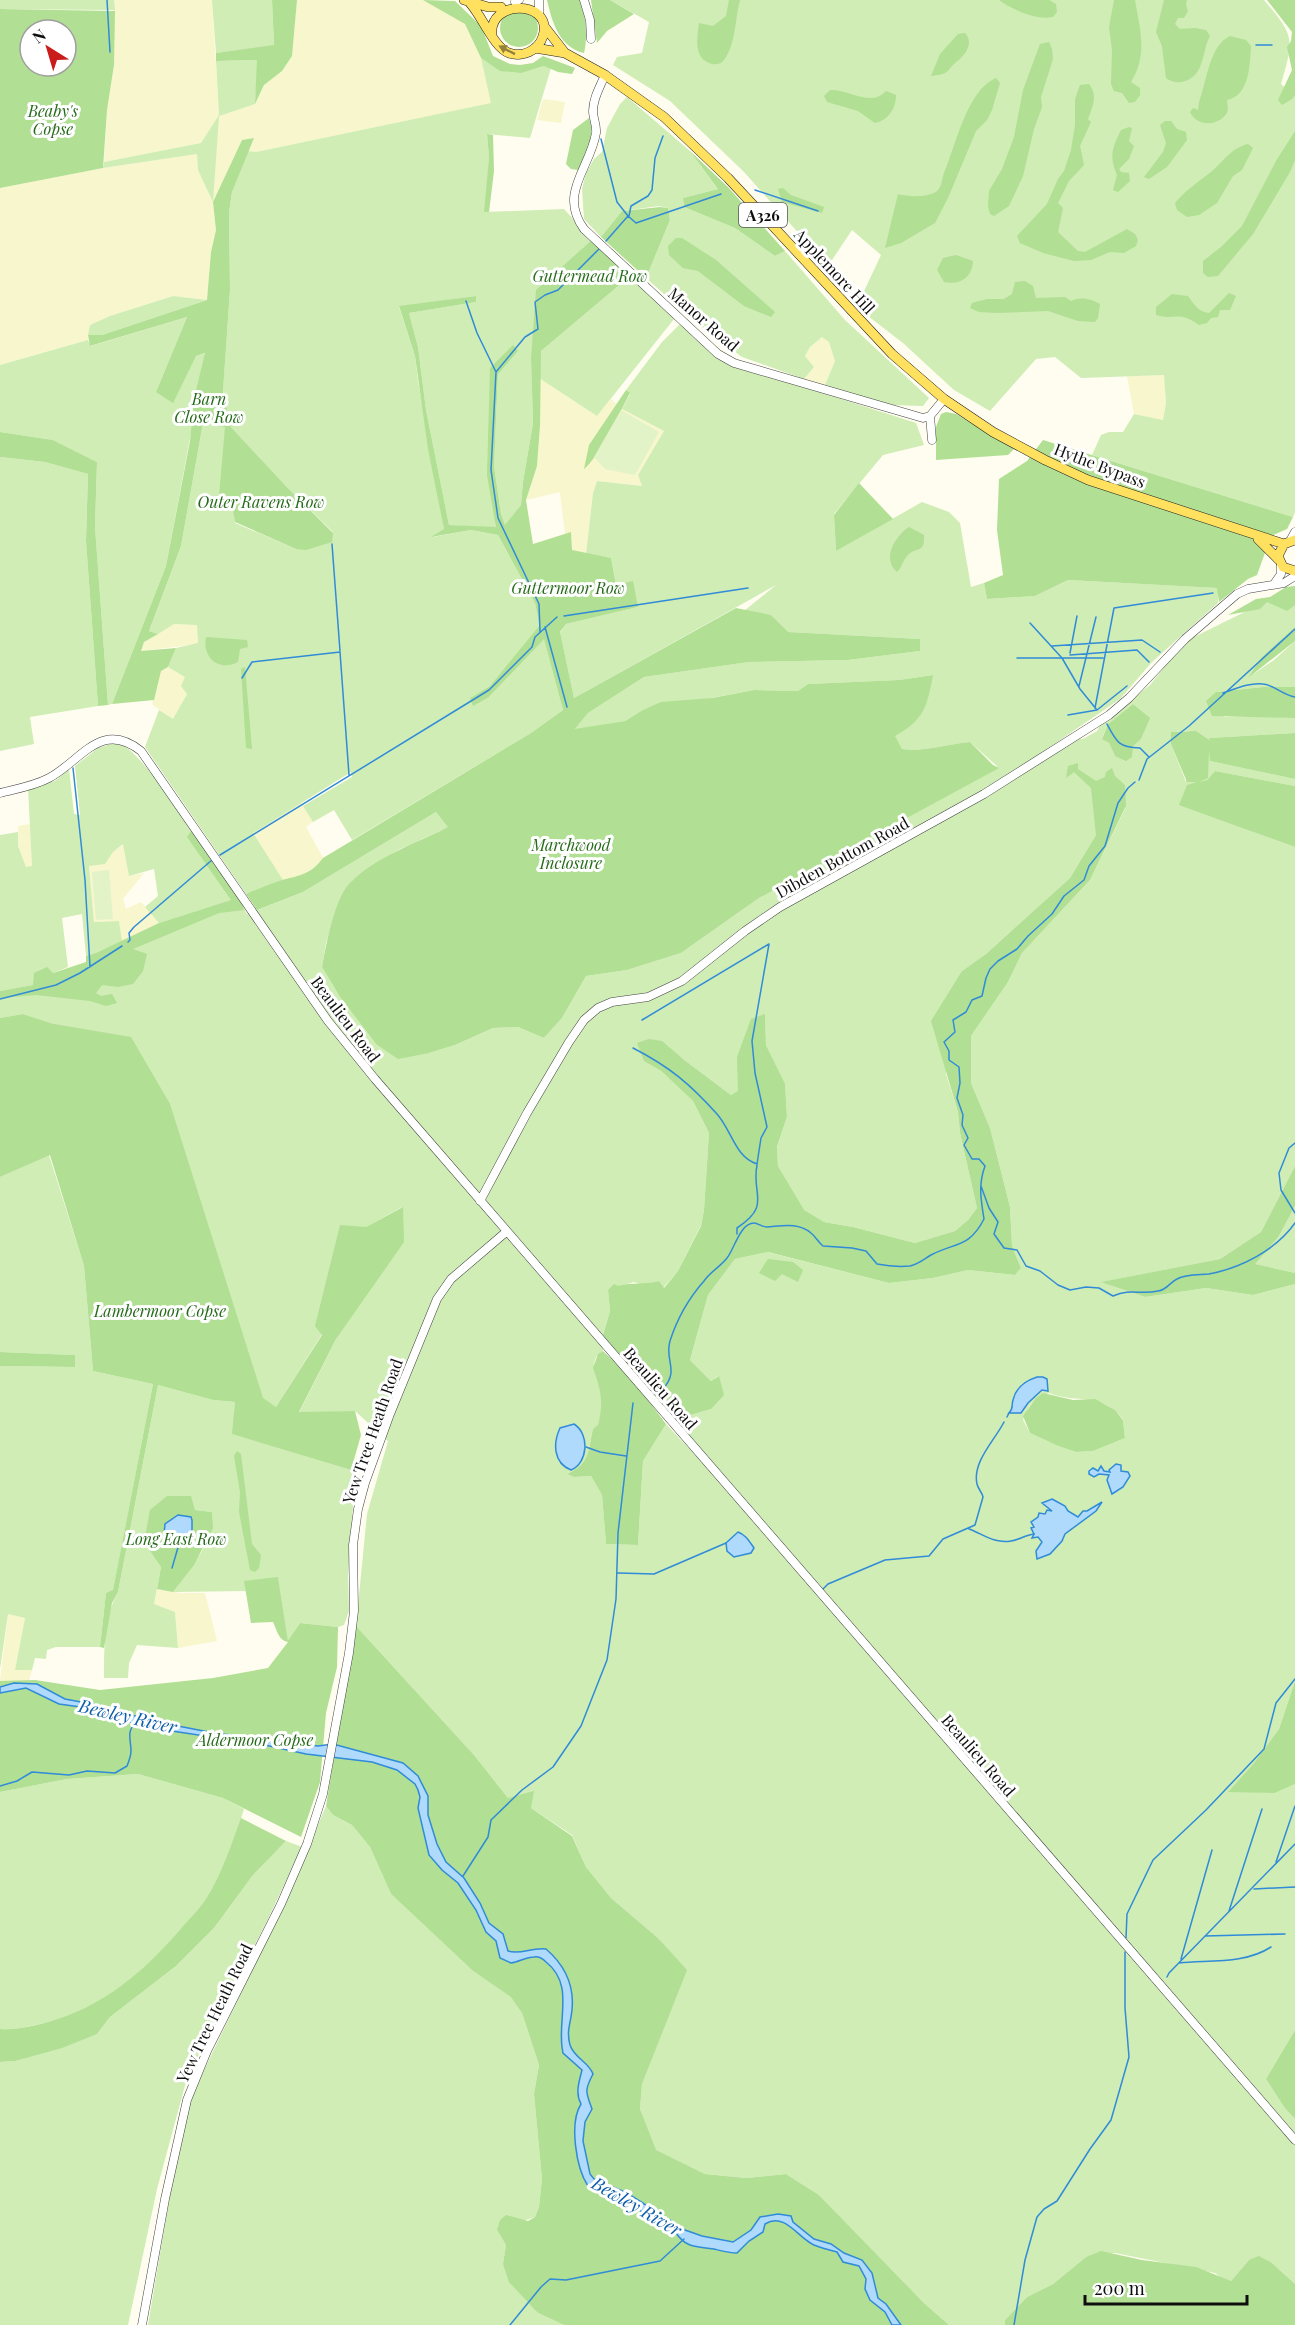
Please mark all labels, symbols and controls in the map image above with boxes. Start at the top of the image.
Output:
north arrow [18,18,78,78]
text: N [28,23,50,47]
one-way arrow [498,45,516,55]
park label: Beaby's Copse [27,100,78,139]
road number: A326 [739,203,787,227]
street label: Applemore Hill [789,223,880,318]
park label: Guttermead Row [532,265,648,286]
street label: Manor Road [664,282,744,356]
park label: Barn Close Row [174,388,244,427]
street label: Hythe Bypass [1051,438,1149,492]
park label: Outer Ravens Row [197,491,325,512]
park label: Guttermoor Row [511,577,625,598]
street label: Dibden Bottom Road [772,812,912,902]
park label: Marchwood Inclosure [530,834,612,873]
street label: Beaulieu Road [307,972,385,1066]
park label: Lambermoor Copse [93,1300,226,1321]
street label: Beaulieu Road [619,1342,703,1434]
street label: Yew Tree Heath Road [337,1356,407,1507]
park label: Long East Row [125,1528,226,1549]
water label: Bewley River [76,1693,181,1739]
street label: Beaulieu Road [937,1709,1021,1801]
park label: Aldermoor Copse [195,1729,313,1750]
street label: Yew Tree Heath Road [171,1940,257,2087]
water label: Bewley River [587,2170,687,2242]
scale bar [1085,2268,1247,2306]
text: 200 m [1094,2276,1145,2300]

